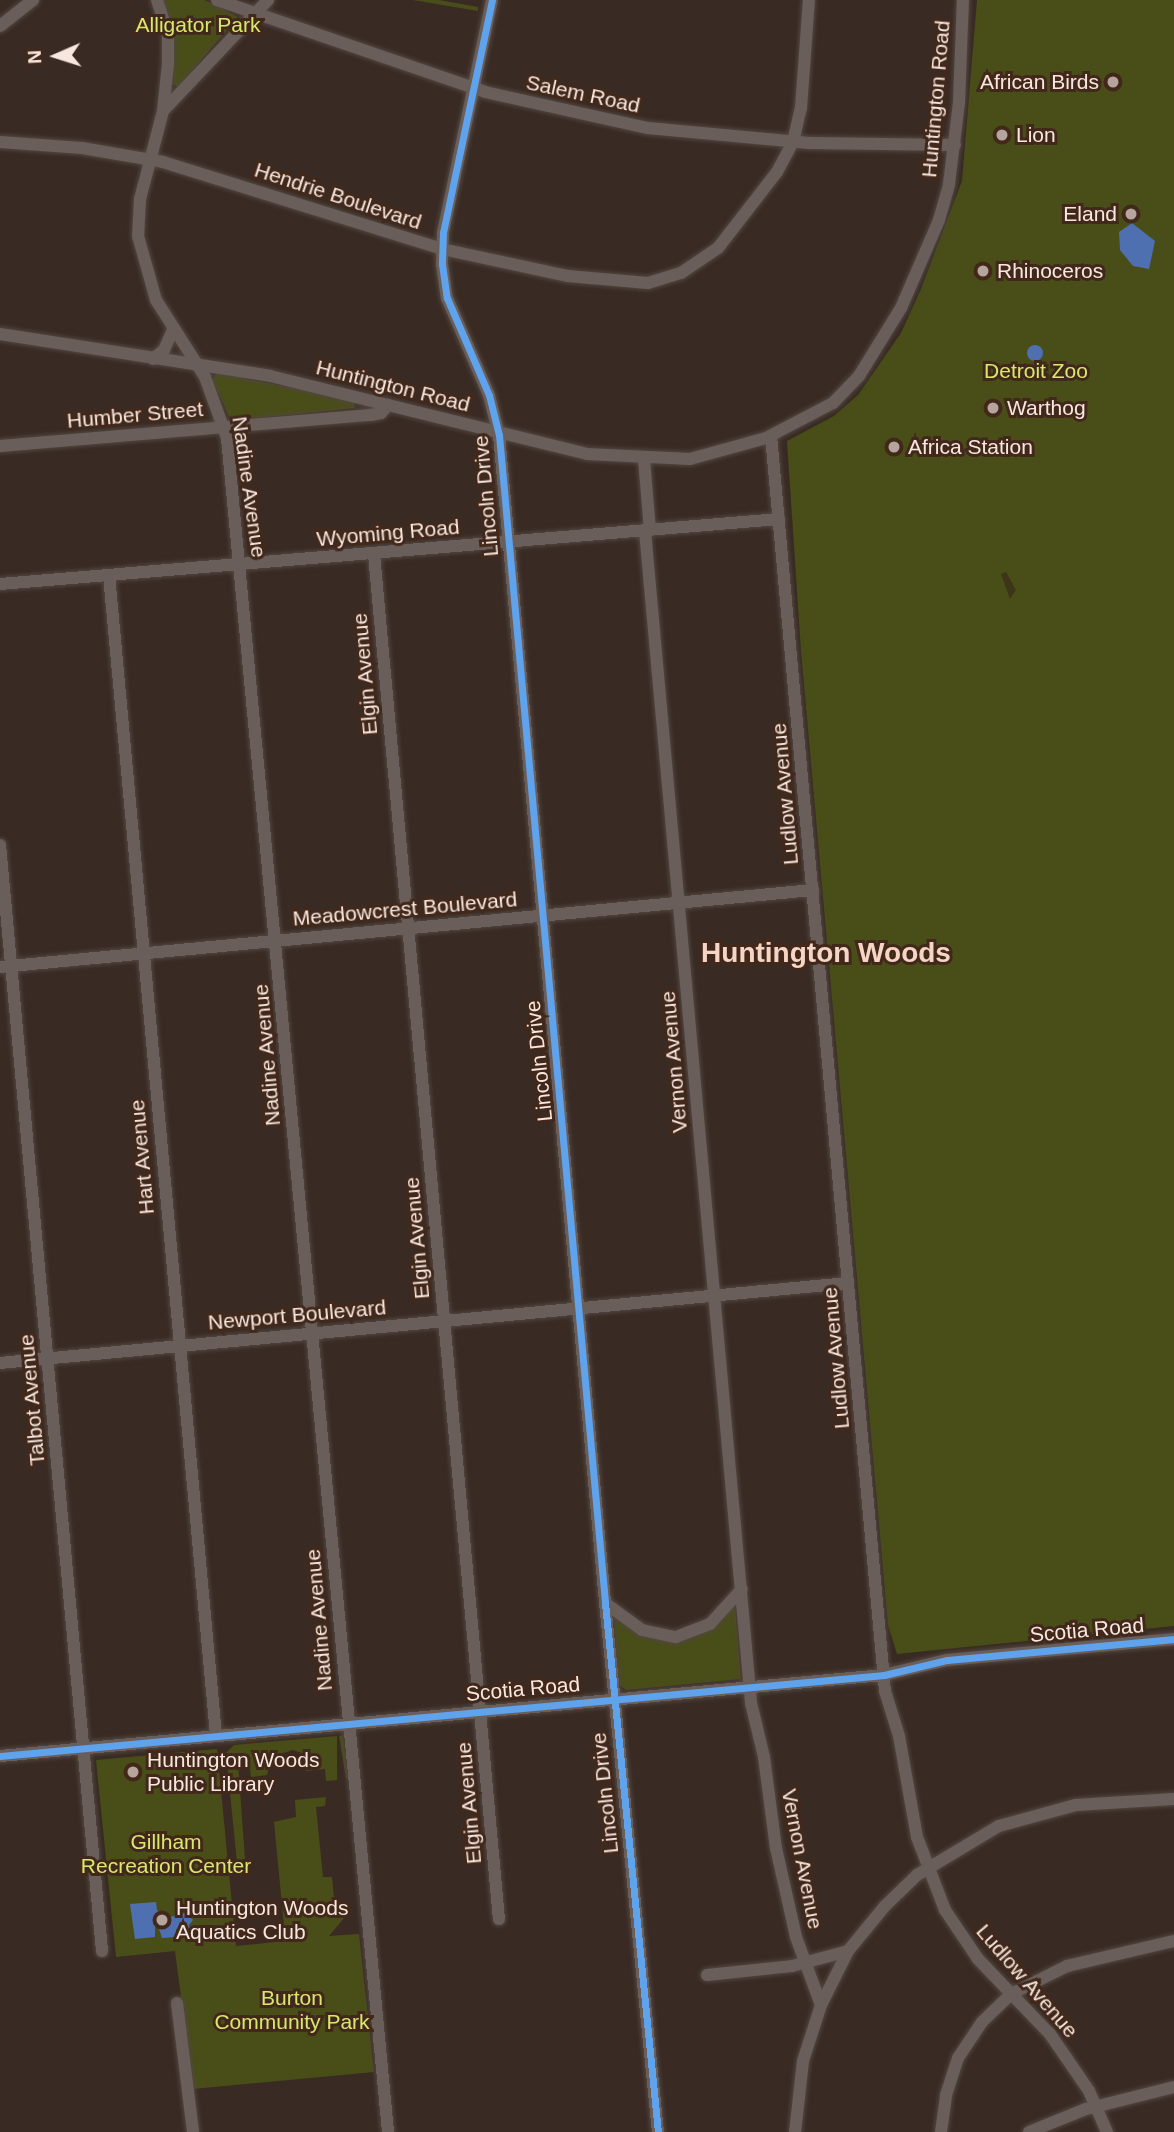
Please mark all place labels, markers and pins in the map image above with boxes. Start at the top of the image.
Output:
place label: African Birds [980,69,1099,95]
marker: African Birds [1105,74,1121,90]
place label: Lion [1016,122,1056,148]
marker: Lion [994,127,1010,143]
place label: Eland [1063,201,1117,227]
marker: Eland [1123,206,1139,222]
place label: Rhinoceros [997,258,1103,284]
marker: Rhinoceros [975,263,991,279]
place label: Warthog [1007,395,1086,421]
marker: Warthog [985,400,1001,416]
place label: Africa Station [908,434,1033,460]
marker: Africa Station [886,439,902,455]
place label: Huntington Woods Public Library [147,1747,319,1797]
marker: Huntington Woods Public Library [125,1764,141,1780]
place label: Huntington Woods Aquatics Club [176,1895,348,1945]
marker: Huntington Woods Aquatics Club [154,1912,170,1928]

